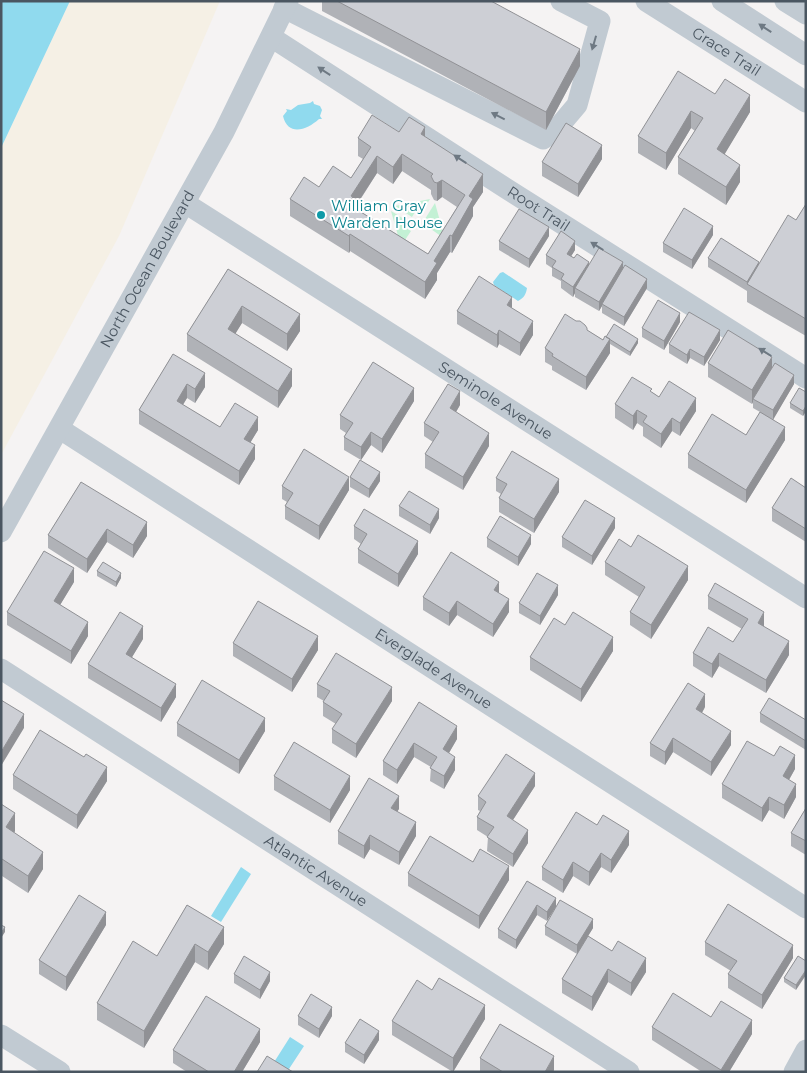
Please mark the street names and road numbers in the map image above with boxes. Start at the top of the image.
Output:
street label: Grace Trail [689,22,765,80]
street label: Root Trail [504,182,574,235]
street label: North Ocean Boulevard [96,187,199,351]
street label: Seminole Avenue [435,357,556,443]
street label: Everglade Avenue [372,624,496,713]
street label: Atlantic Avenue [261,830,371,911]

